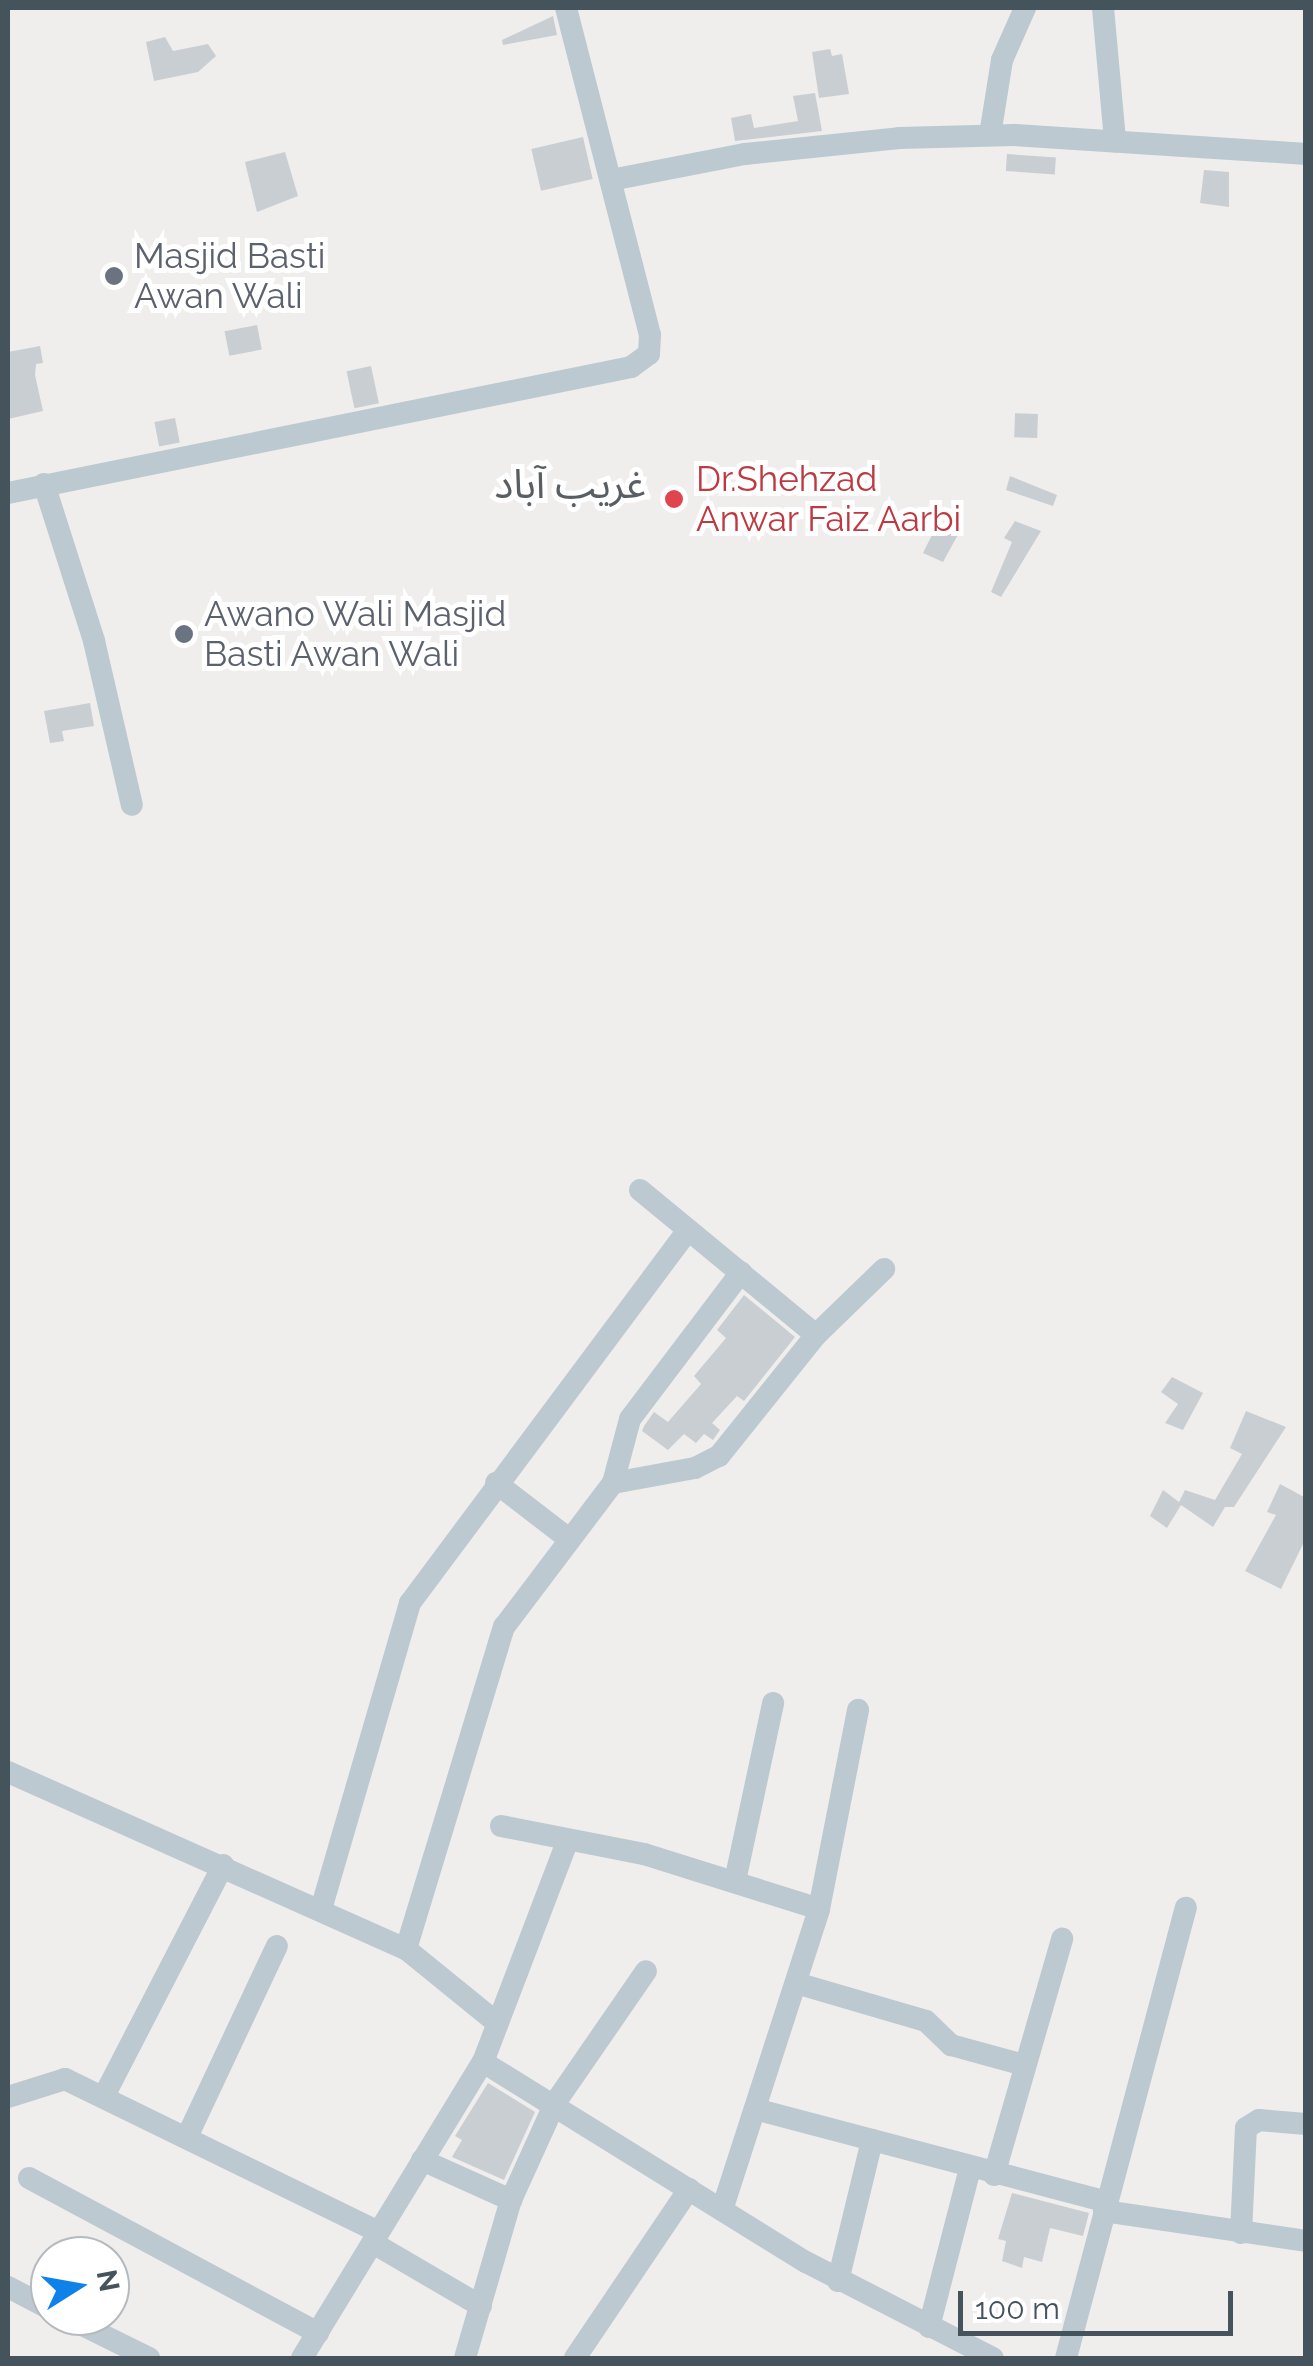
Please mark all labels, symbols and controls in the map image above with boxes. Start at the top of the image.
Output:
place label: Masjid Basti Awan Wali [134,235,325,317]
marker: Masjid Basti Awan Wali [103,265,125,287]
place label: Dr.Shehzad Anwar Faiz Aarbi [696,458,963,540]
district label: غریب آباد [494,460,646,508]
marker: Dr.Shehzad Anwar Faiz Aarbi [661,486,687,512]
place label: Awano Wali Masjid Basti Awan Wali [204,593,507,675]
marker: Awano Wali Masjid Basti Awan Wali [173,623,195,645]
north arrow [30,2236,130,2336]
text: N [90,2267,126,2294]
scale bar [963,2271,1238,2333]
text: 100 m [975,2291,1060,2326]

